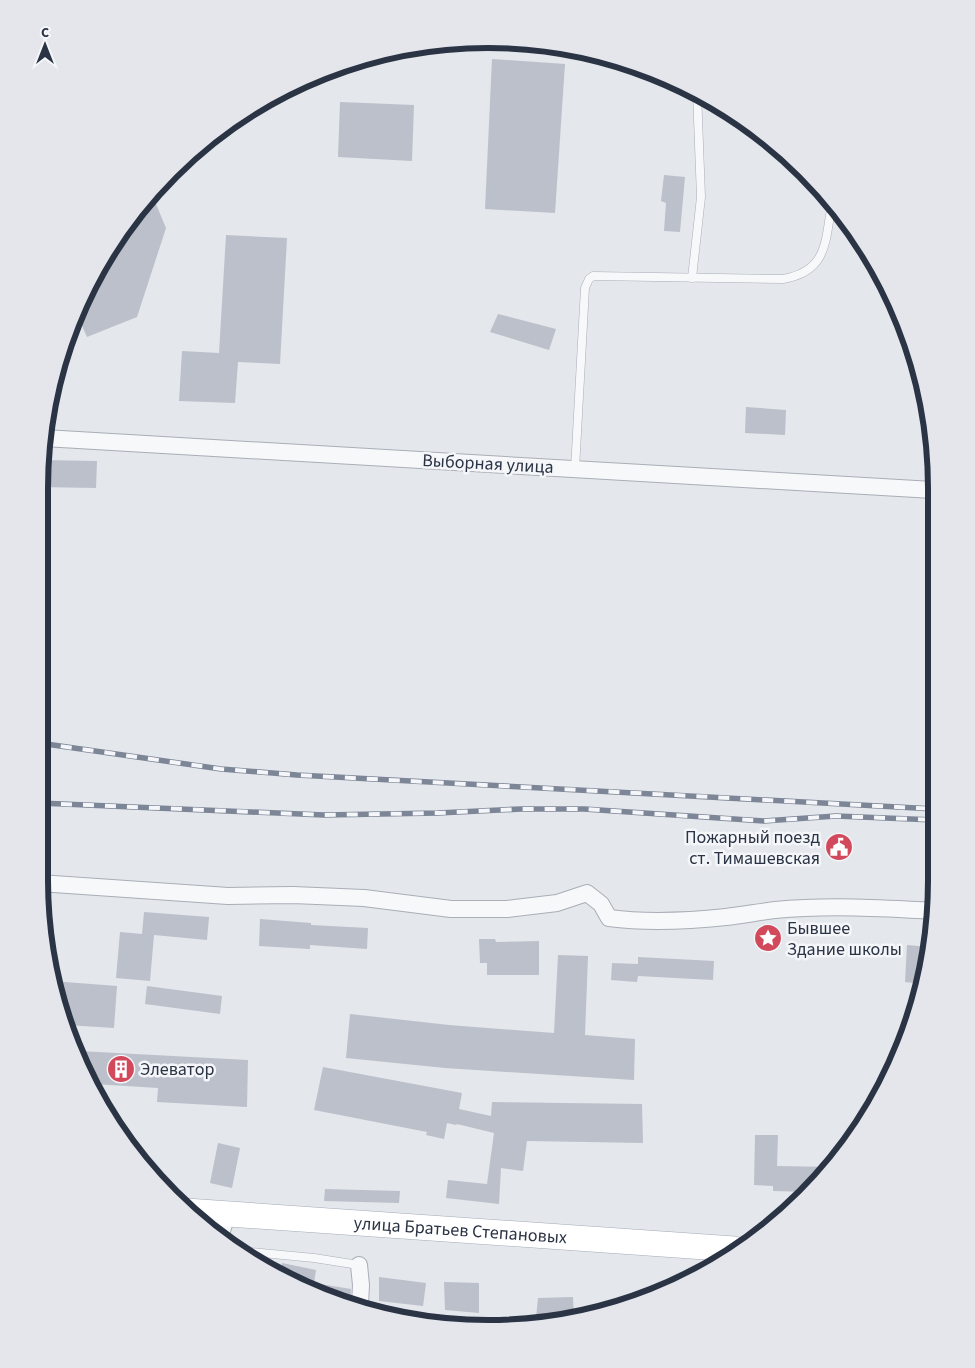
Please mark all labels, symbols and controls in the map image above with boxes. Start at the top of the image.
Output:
north arrow [20,20,70,70]
text: С [41,23,49,43]
street label: Выборная улица [422,448,554,480]
place label: Пожарный поезд ст. Тимашевская [685,825,820,871]
public building icon: Пожарный поезд ст. Тимашевская [824,832,854,862]
place label: Бывшее Здание школы [787,916,902,962]
place icon: Бывшее Здание школы [753,923,783,953]
building icon: Элеватор [106,1054,136,1084]
place label: Элеватор [140,1057,214,1082]
street label: улица Братьев Степановых [353,1210,568,1250]

